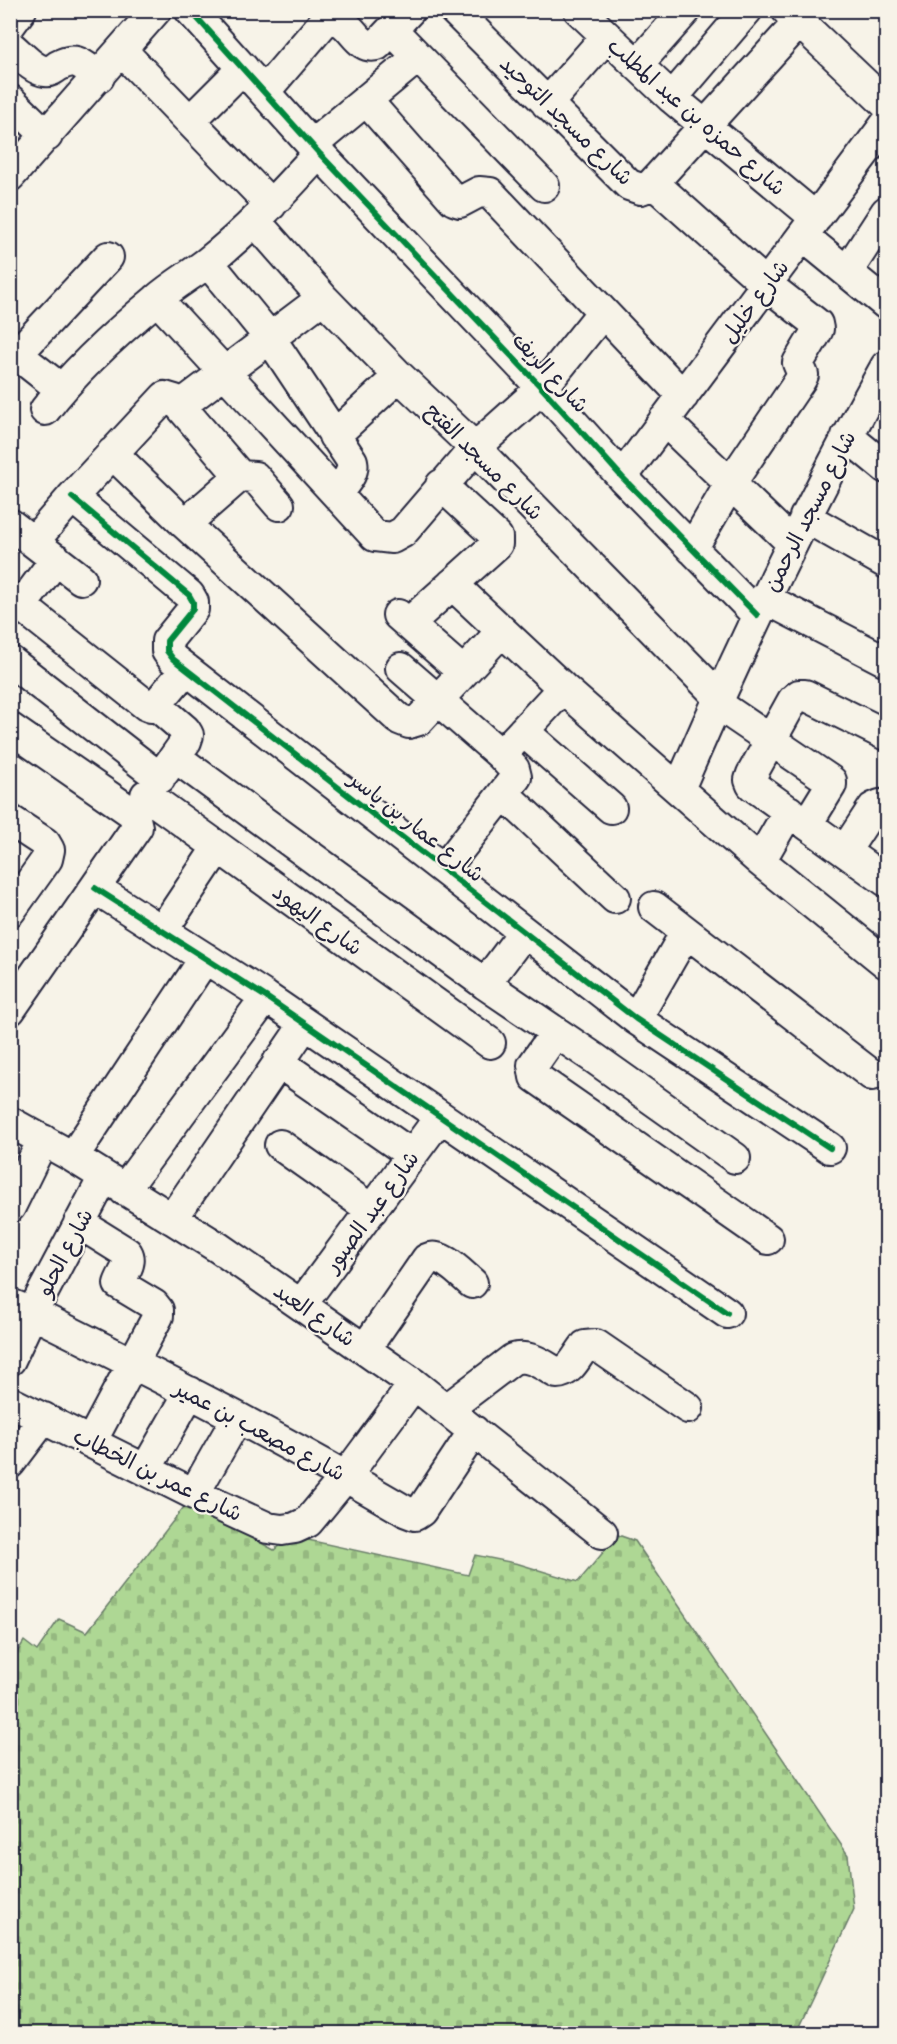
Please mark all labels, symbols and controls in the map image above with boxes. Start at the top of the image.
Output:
street label: شارع حمزه بن عبد المطلب [599,32,791,205]
street label: شارع مسجد التوحيد [491,51,638,194]
street label: شارع خليل [715,255,798,351]
street label: شارع الريف [503,327,594,422]
street label: شارع مسجد الفتح [417,398,548,529]
street label: شارع مسجد الرحمن [758,427,866,598]
street label: شارع عمار بن ياسر [339,765,489,892]
street label: شارع اليهود [265,879,367,965]
street label: شارع عبد الصبور [318,1146,429,1282]
street label: شارع الحلو [31,1204,103,1304]
street label: شارع العبد [266,1277,360,1356]
street label: شارع مصعب بن عمير [166,1374,349,1491]
street label: شارع عمر بن الخطاب [67,1423,246,1532]

